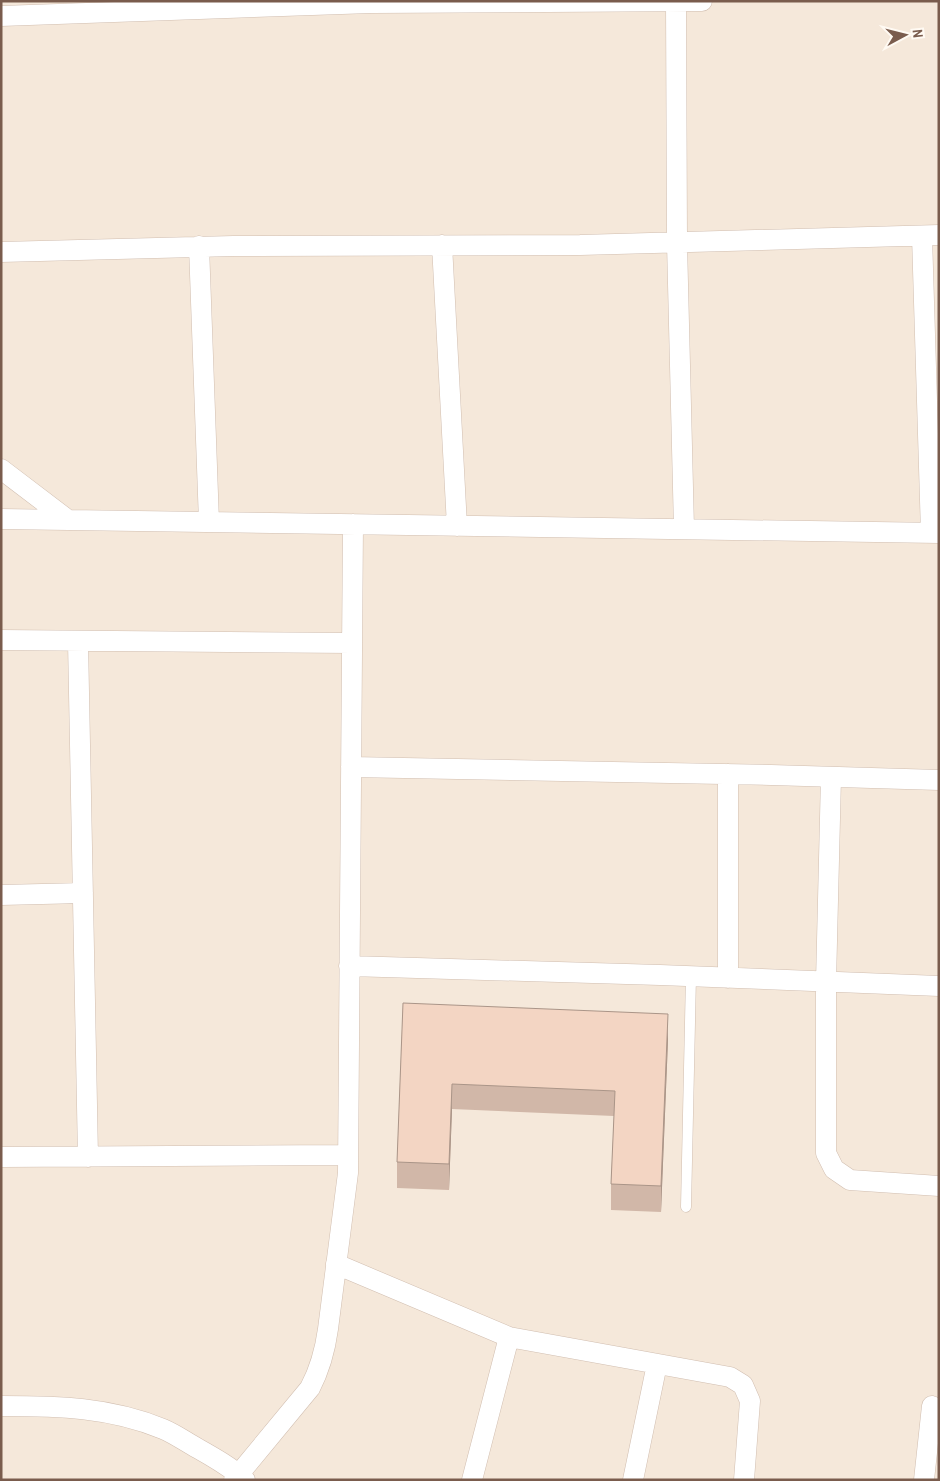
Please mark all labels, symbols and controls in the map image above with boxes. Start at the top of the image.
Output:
north arrow [880,10,930,60]
text: N [908,28,927,39]

